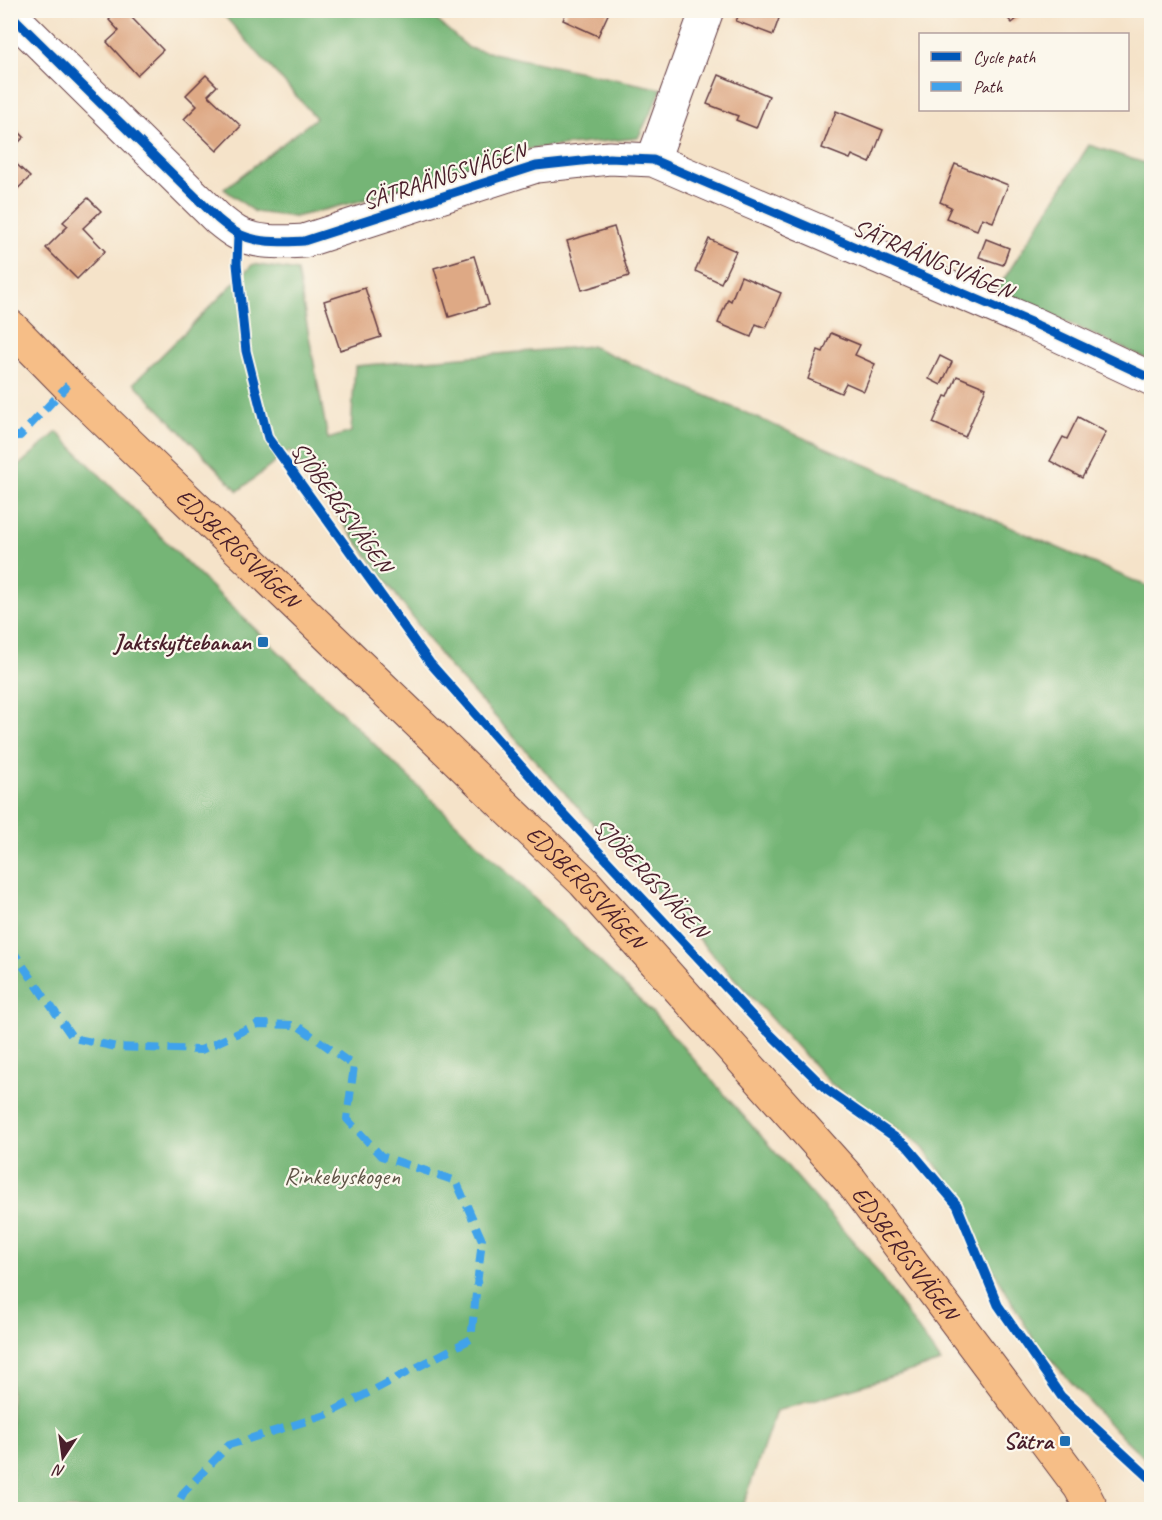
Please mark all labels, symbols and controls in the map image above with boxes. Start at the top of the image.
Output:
legend [919,33,1129,111]
text: Cycle path [973,46,1036,68]
text: Path [973,76,1003,98]
street label: SÄTRAÄNGSVÄGEN [358,134,533,217]
street label: SÄTRAÄNGSVÄGEN [849,212,1020,307]
street label: SJÖBERGSVÄGEN [284,436,402,581]
street label: EDSBERGSVÄGEN [170,482,308,617]
place label: Jaktskyttebanan [112,627,252,657]
marker: Jaktskyttebanan [256,635,270,649]
street label: SJÖBERGSVÄGEN [587,811,717,947]
street label: EDSBERGSVÄGEN [520,819,654,958]
park label: Rinkebyskogen [284,1161,400,1191]
street label: EDSBERGSVÄGEN [845,1180,967,1329]
place label: Sätra [1003,1426,1055,1456]
north arrow [33,1427,93,1487]
marker: Sätra [1058,1434,1072,1448]
text: N [50,1459,67,1481]

